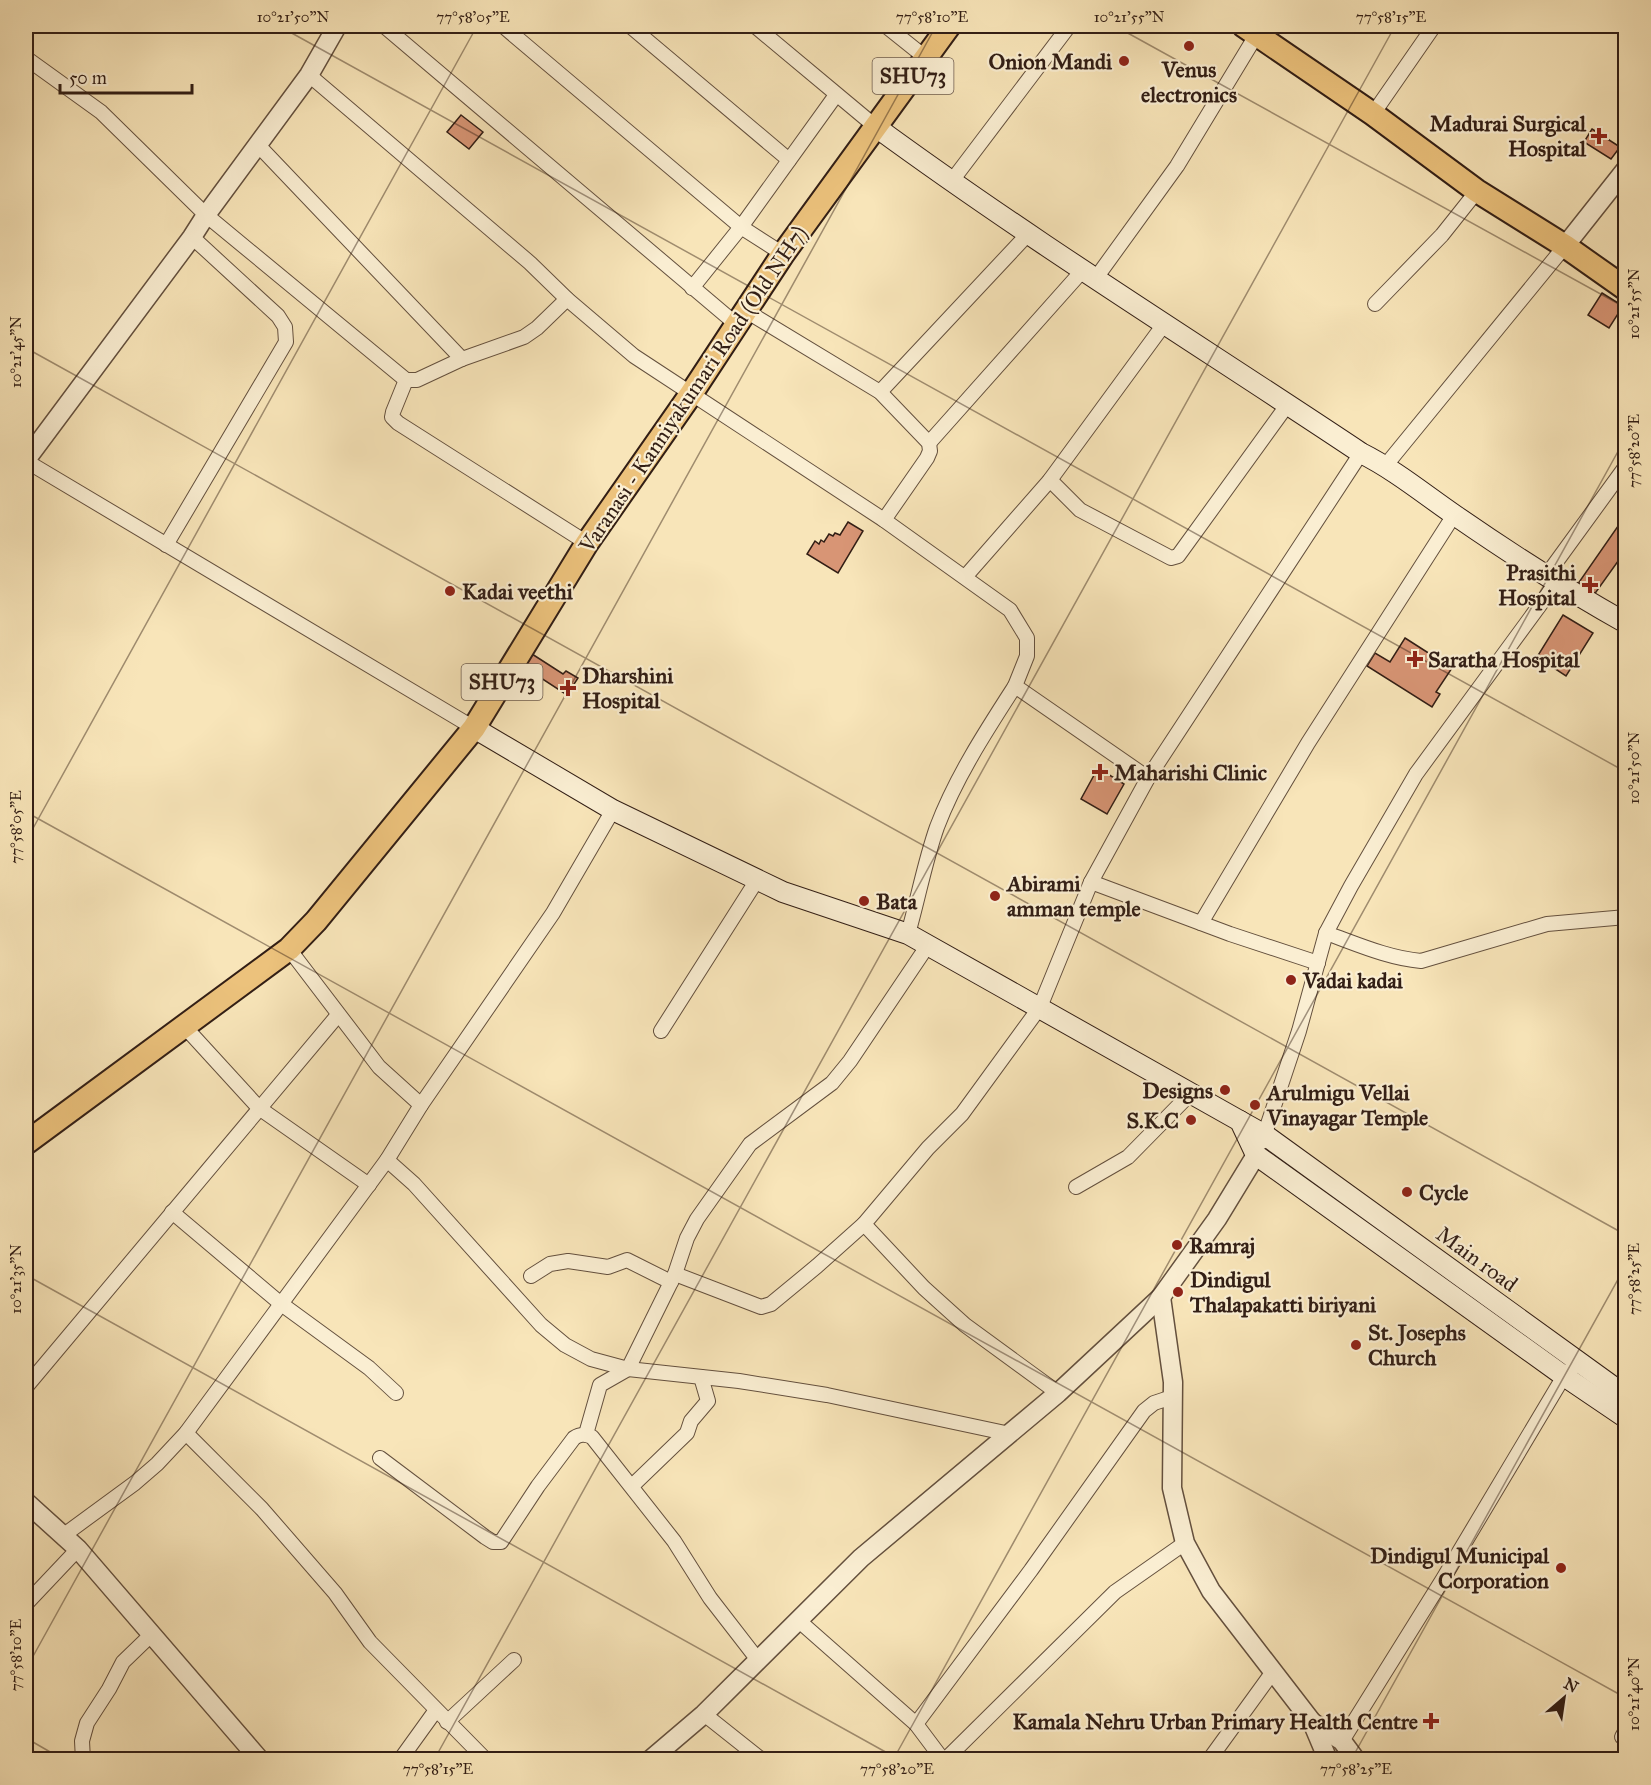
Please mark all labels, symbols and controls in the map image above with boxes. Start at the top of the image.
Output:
text: 10°21'50"N [257,8,330,26]
text: 77°58'05"E [436,8,510,26]
text: 77°58'10"E [896,8,968,26]
text: 10°21'55"N [1094,8,1165,26]
text: 77°58'15"E [1356,8,1427,26]
marker: Venus electronics [1182,39,1196,53]
place label: Onion Mandi [989,48,1113,75]
marker: Onion Mandi [1117,54,1131,68]
place label: Venus electronics [1141,56,1237,108]
scale bar [60,57,192,95]
road number: SHU73 [872,58,954,94]
text: 50 m [69,67,107,89]
place label: Madurai Surgical Hospital [1430,110,1587,162]
marker: Madurai Surgical Hospital [1590,127,1608,145]
street label: Varanasi - Kanniyakumari Road (Old NH7) [573,220,813,558]
text: 10°21'55"N [1625,268,1643,339]
text: 10°21'45"N [7,316,25,388]
text: 77°58'20"E [1625,414,1643,488]
place label: Prasithi Hospital [1498,559,1577,611]
marker: Prasithi Hospital [1581,576,1599,594]
place label: Kadai veethi [462,578,574,605]
marker: Kadai veethi [443,584,457,598]
place label: Saratha Hospital [1428,646,1581,673]
marker: Saratha Hospital [1406,650,1424,668]
place label: Dharshini Hospital [582,662,674,714]
road number: SHU73 [462,664,542,700]
marker: Dharshini Hospital [559,679,577,697]
text: 10°21'50"N [1625,731,1643,804]
place label: Maharishi Clinic [1114,759,1268,786]
marker: Maharishi Clinic [1091,763,1109,781]
text: 77°58'05"E [7,790,25,864]
place label: Abirami amman temple [1005,870,1141,922]
place label: Bata [876,888,918,915]
marker: Abirami amman temple [988,889,1002,903]
marker: Bata [857,894,871,908]
place label: Vadai kadai [1302,967,1404,994]
marker: Vadai kadai [1284,973,1298,987]
place label: Designs [1142,1077,1213,1104]
place label: Arulmigu Vellai Vinayagar Temple [1265,1079,1428,1131]
marker: Designs [1218,1083,1232,1097]
marker: Arulmigu Vellai Vinayagar Temple [1248,1098,1262,1112]
place label: S.K.C [1127,1107,1179,1134]
marker: S.K.C [1184,1113,1198,1127]
place label: Cycle [1419,1179,1468,1206]
marker: Cycle [1400,1185,1414,1199]
street label: Main road [1431,1220,1523,1298]
place label: Ramraj [1189,1232,1255,1259]
marker: Ramraj [1170,1238,1184,1252]
text: 77°58'25"E [1625,1243,1643,1315]
text: 10°21'35"N [7,1244,25,1314]
place label: Dindigul Thalapakatti biriyani [1189,1266,1377,1318]
marker: Dindigul Thalapakatti biriyani [1171,1285,1185,1299]
place label: St. Josephs Church [1368,1319,1466,1371]
marker: St. Josephs Church [1349,1338,1363,1352]
place label: Dindigul Municipal Corporation [1370,1542,1550,1594]
marker: Dindigul Municipal Corporation [1554,1561,1568,1575]
text: 77°58'10"E [7,1619,25,1691]
text: 10°21'40"N [1625,1657,1643,1731]
north arrow [1534,1668,1594,1728]
text: N [1560,1674,1582,1697]
place label: Kamala Nehru Urban Primary Health Centre [1012,1708,1418,1735]
marker: Kamala Nehru Urban Primary Health Centre [1422,1712,1440,1730]
text: 77°58'15"E [403,1760,474,1778]
text: 77°58'20"E [860,1760,934,1778]
text: 77°58'25"E [1320,1760,1392,1778]

